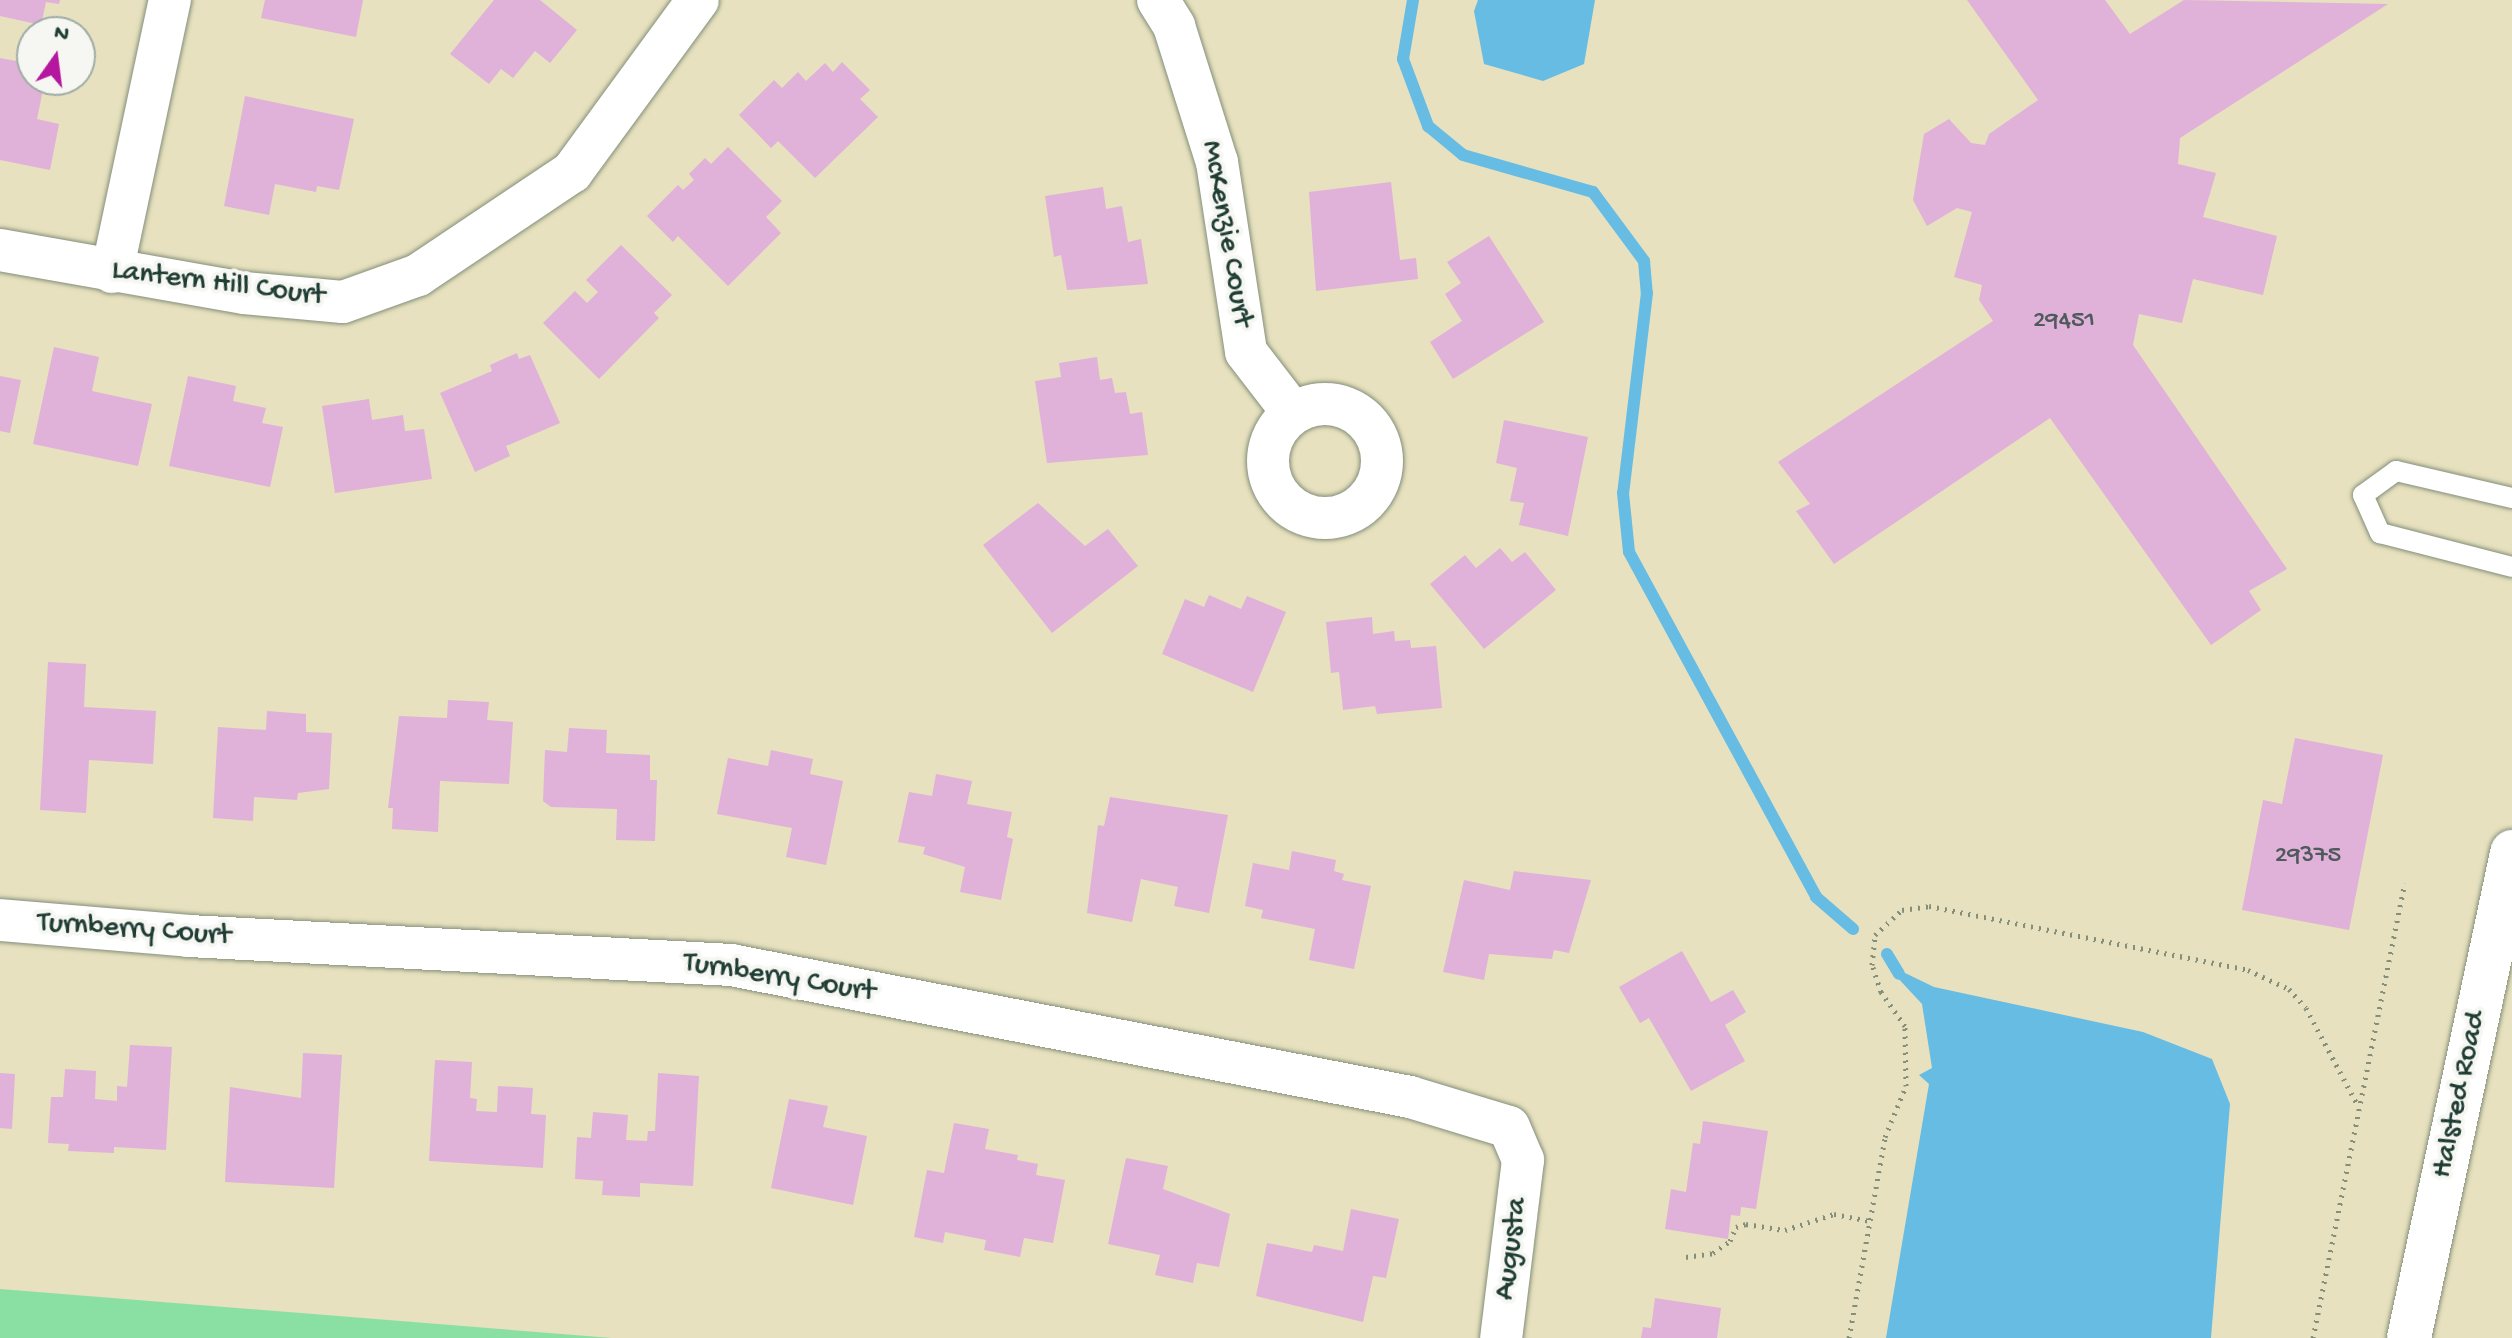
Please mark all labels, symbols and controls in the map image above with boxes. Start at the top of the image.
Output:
north arrow [16,16,96,96]
text: N [51,20,71,49]
street label: McKenzie Court [1191,138,1259,330]
street label: Lantern Hill Court [109,254,327,316]
house number: 29451 [2033,306,2095,338]
house number: 29375 [2275,841,2341,873]
street label: Turnberry Court [36,906,232,956]
street label: Turnberry Court [681,946,877,1012]
street label: Halsted Road [2426,1008,2496,1182]
street label: Augusta [1489,1196,1537,1302]

